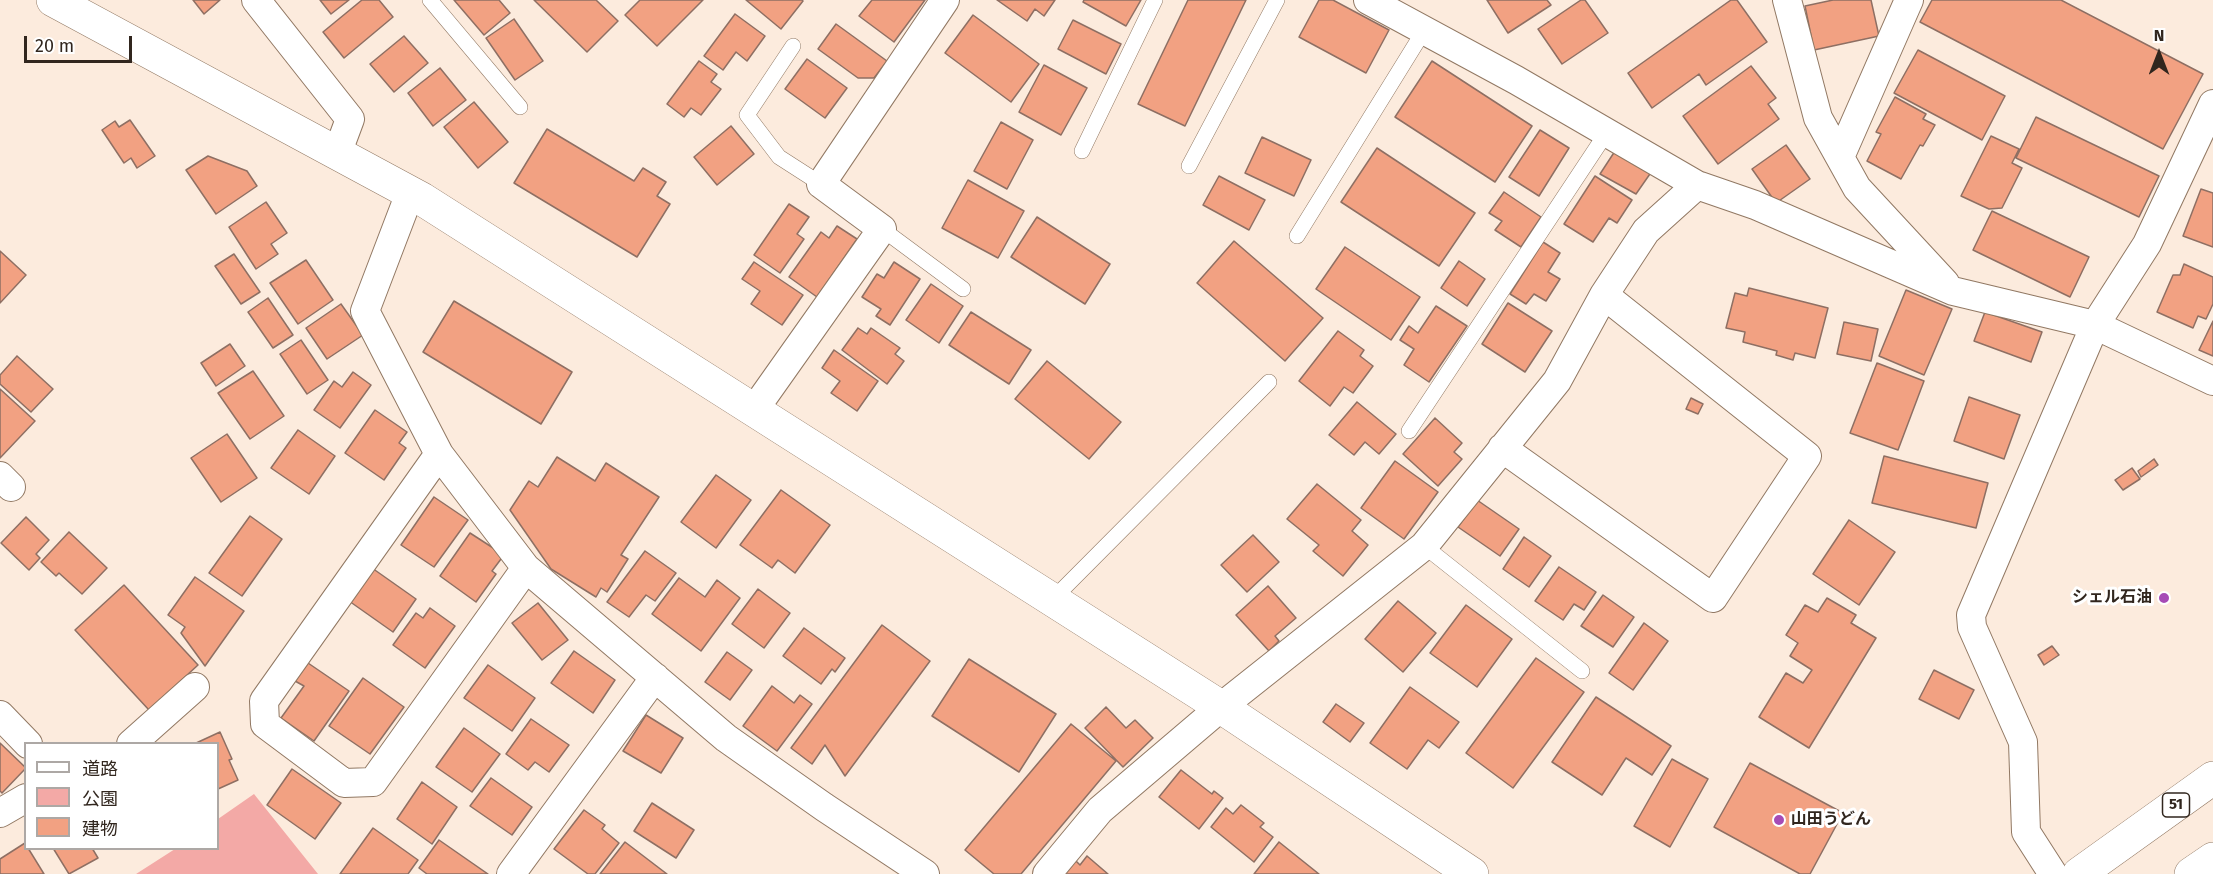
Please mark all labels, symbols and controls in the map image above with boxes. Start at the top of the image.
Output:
scale bar [27,24,135,62]
north arrow [2129,24,2189,84]
text: N [2154,26,2164,45]
text: 20 m [35,35,74,57]
place label: シェル石油 [2072,588,2152,608]
marker: シェル石油 [2157,591,2171,605]
legend [24,742,219,850]
text: 道路 [82,758,118,780]
text: 公園 [82,788,118,810]
road number: 51 [2162,793,2190,817]
place label: 山田うどん [1791,810,1871,830]
marker: 山田うどん [1772,813,1786,827]
text: 建物 [82,818,118,840]

